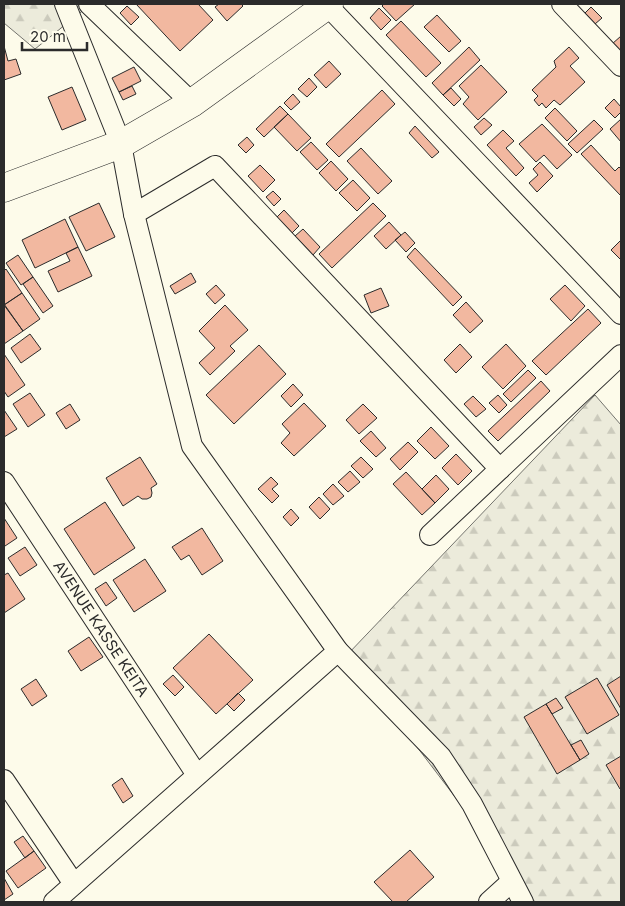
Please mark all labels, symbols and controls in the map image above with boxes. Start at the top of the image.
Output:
scale bar [22,20,88,52]
text: 20 m [30,27,66,46]
street label: AVENUE KASSE KEITA [49,557,153,700]

